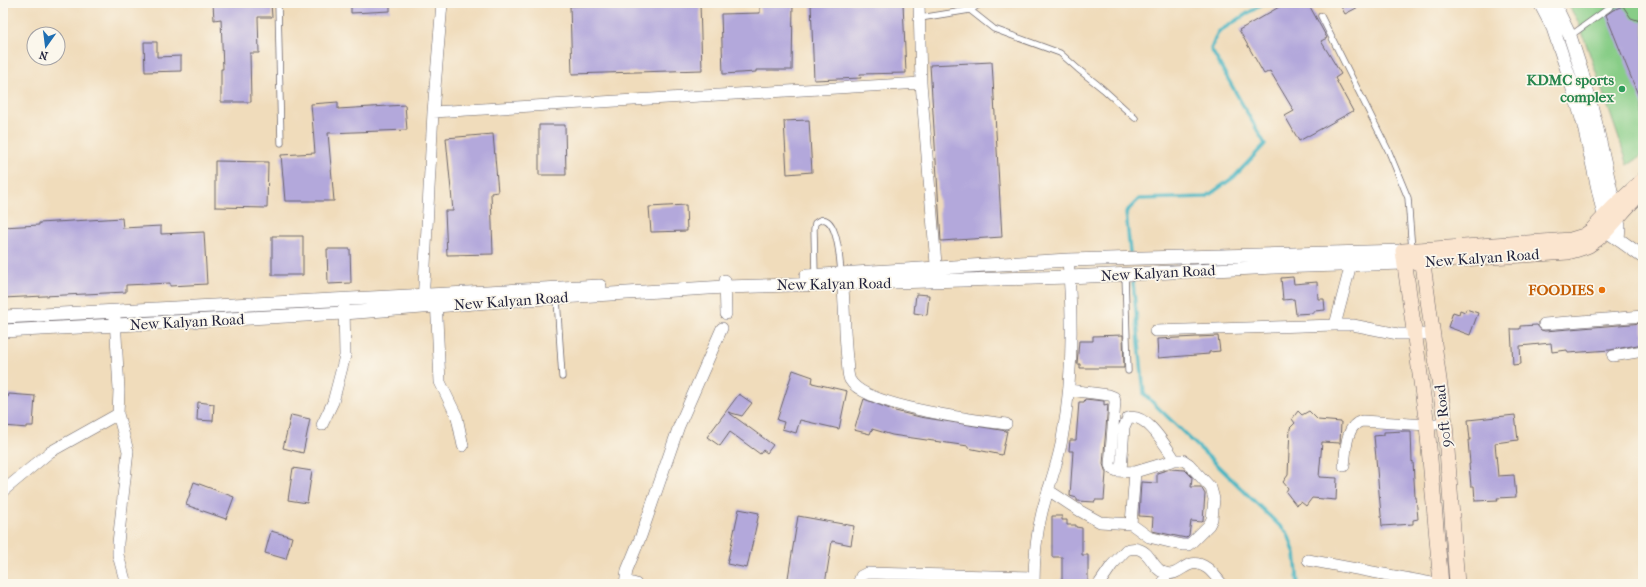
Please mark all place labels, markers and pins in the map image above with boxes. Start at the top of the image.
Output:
place label: KDMC sports complex [1526,71,1614,106]
marker: KDMC sports complex [1617,84,1627,94]
place label: FOODIES [1527,281,1594,299]
marker: FOODIES [1597,285,1607,295]

